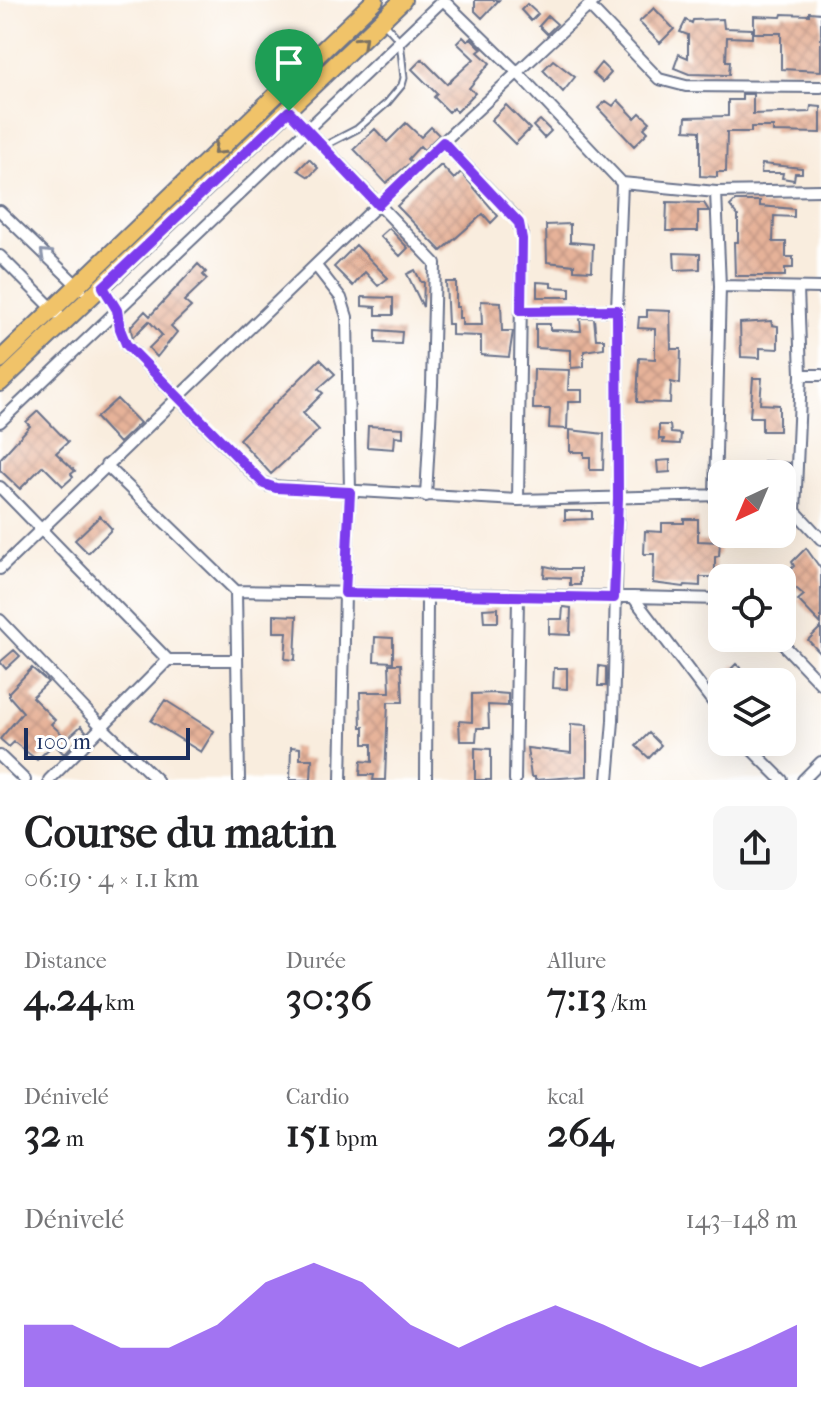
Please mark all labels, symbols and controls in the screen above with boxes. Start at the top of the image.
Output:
pin [255,29,323,111]
one-way arrow [353,36,367,50]
icon: arrive [267,41,311,85]
one-way arrow [212,141,227,155]
one-way arrow [40,249,54,264]
north arrow [708,460,796,548]
map controls [708,460,796,756]
button: locate [708,564,796,652]
button: layers [708,668,796,756]
scale bar [24,724,190,760]
text: 100 m [36,729,91,755]
button: share [713,806,797,890]
text: Course du matin [24,807,336,858]
text: 06:19 · 4 × 1.1 km [24,863,199,894]
text: Distance [24,948,107,974]
text: Durée [286,948,346,974]
text: Allure [547,948,606,974]
text: 4.24 [24,974,101,1020]
text: 30:36 [286,974,372,1020]
text: 7:13 [547,974,607,1020]
text: km [101,990,135,1016]
text: /km [607,990,647,1016]
text: Dénivelé [24,1084,109,1110]
text: Cardio [286,1084,349,1110]
text: kcal [547,1084,584,1110]
text: 32 [24,1110,61,1156]
text: 151 [286,1110,331,1156]
text: 264 [547,1110,613,1156]
text: m [61,1126,84,1152]
text: bpm [331,1126,378,1152]
text: Dénivelé [24,1204,124,1235]
text: 143–148 m [685,1204,797,1235]

